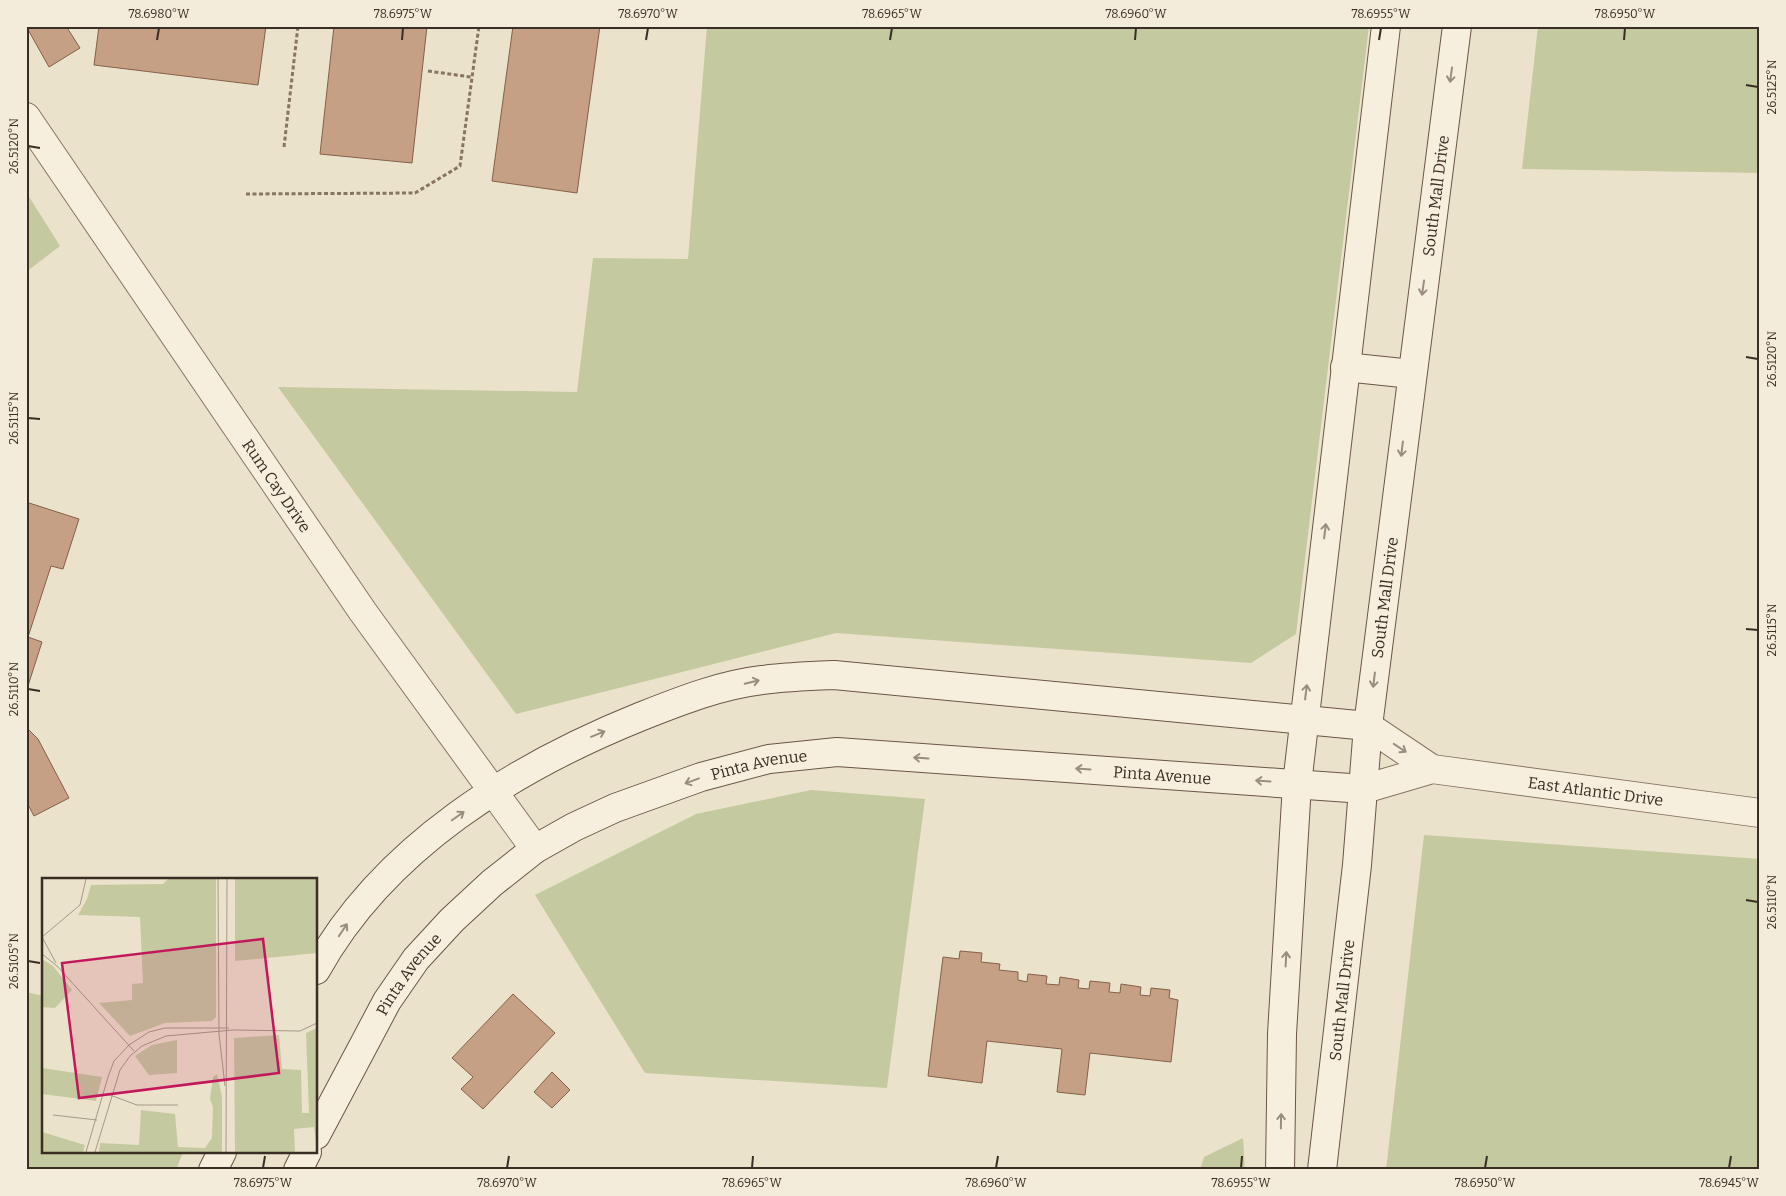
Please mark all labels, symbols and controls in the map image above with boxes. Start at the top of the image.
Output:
text: 78.6980°W [128,7,190,21]
text: 78.6975°W [374,7,433,21]
text: 78.6970°W [618,7,678,21]
text: 78.6965°W [862,7,922,21]
text: 78.6960°W [1106,7,1167,21]
text: 78.6955°W [1351,7,1411,21]
text: 78.6950°W [1595,7,1656,21]
text: 26.5125°N [1765,59,1779,114]
one-way arrow [1446,66,1456,82]
text: 26.5120°N [7,117,21,174]
street label: South Mall Drive [1419,134,1453,257]
one-way arrow [1418,279,1428,295]
text: 26.5120°N [1765,330,1779,387]
text: 26.5115°N [7,391,21,445]
street label: Rum Cay Drive [238,436,315,536]
one-way arrow [1397,441,1407,457]
one-way arrow [1320,523,1330,539]
street label: South Mall Drive [1368,536,1402,659]
text: 26.5115°N [1765,603,1779,657]
text: 26.5110°N [7,661,21,716]
one-way arrow [1369,671,1379,687]
one-way arrow [743,677,759,686]
one-way arrow [1301,684,1311,700]
one-way arrow [590,729,605,738]
one-way arrow [1393,743,1407,753]
street label: Pinta Avenue [709,746,808,784]
one-way arrow [913,753,929,762]
street label: Pinta Avenue [1112,762,1212,788]
one-way arrow [1075,764,1091,773]
street label: East Atlantic Drive [1527,773,1664,810]
one-way arrow [685,777,700,786]
one-way arrow [1255,777,1271,786]
one-way arrow [451,811,465,821]
text: 26.5110°N [1765,874,1779,929]
inset map [42,878,318,1154]
one-way arrow [338,923,348,937]
street label: Pinta Avenue [372,929,445,1019]
text: 26.5105°N [7,933,21,989]
street label: South Mall Drive [1326,938,1358,1062]
one-way arrow [1281,951,1291,967]
one-way arrow [1276,1113,1286,1130]
text: 78.6975°W [234,1176,293,1190]
text: 78.6970°W [477,1176,537,1190]
text: 78.6965°W [722,1176,782,1190]
text: 78.6960°W [966,1176,1027,1190]
text: 78.6955°W [1211,1176,1271,1190]
text: 78.6950°W [1455,1176,1516,1190]
text: 78.6945°W [1699,1176,1760,1190]

